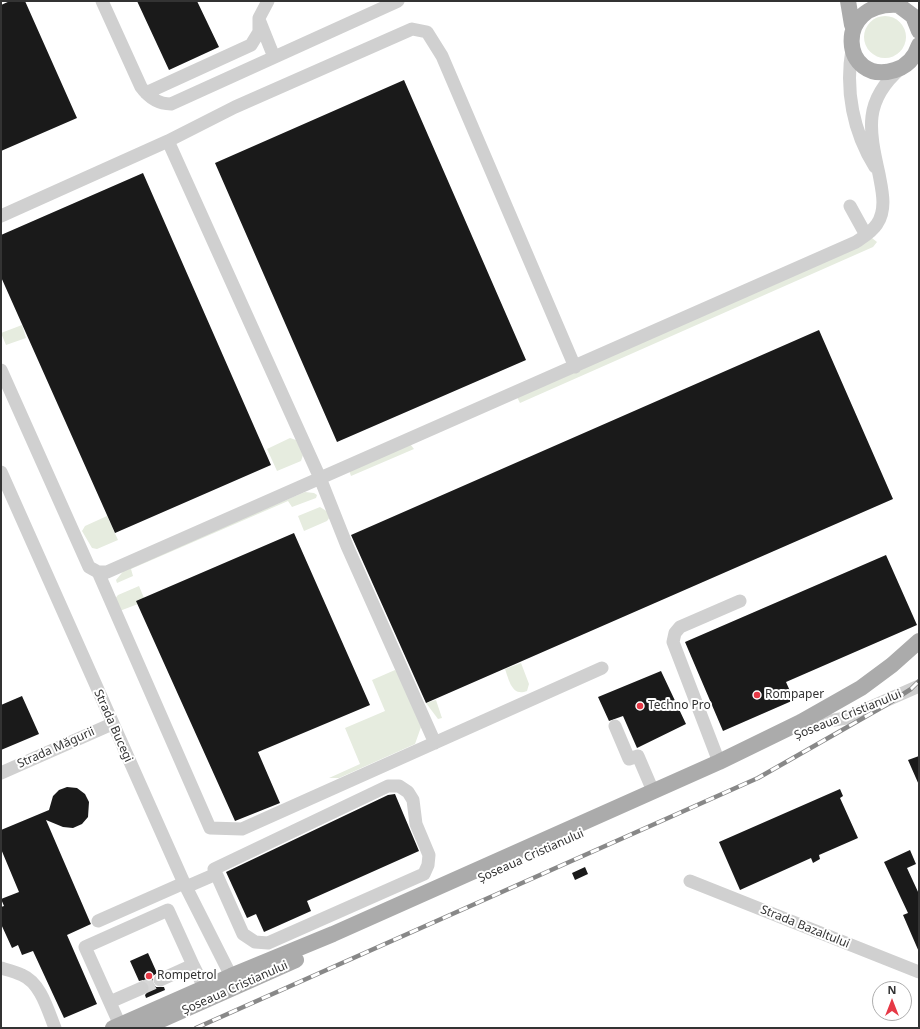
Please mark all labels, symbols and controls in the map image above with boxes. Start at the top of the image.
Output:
street label: Șoseaua Cristianului [792,687,904,743]
street label: Strada Bucegi [91,688,135,764]
place label: Rompaper [765,688,824,702]
marker: Rompaper [752,690,762,700]
place label: Techno Pro [648,699,711,713]
marker: Techno Pro [635,701,645,711]
street label: Strada Măgurii [15,725,97,771]
street label: Șoseaua Cristianului [476,826,586,886]
street label: Strada Bazaltului [758,903,852,951]
street label: Șoseaua Cristianului [180,958,290,1018]
place label: Rompetrol [157,969,216,983]
marker: Rompetrol [144,971,154,981]
north arrow [872,981,912,1021]
text: N [888,982,896,997]

